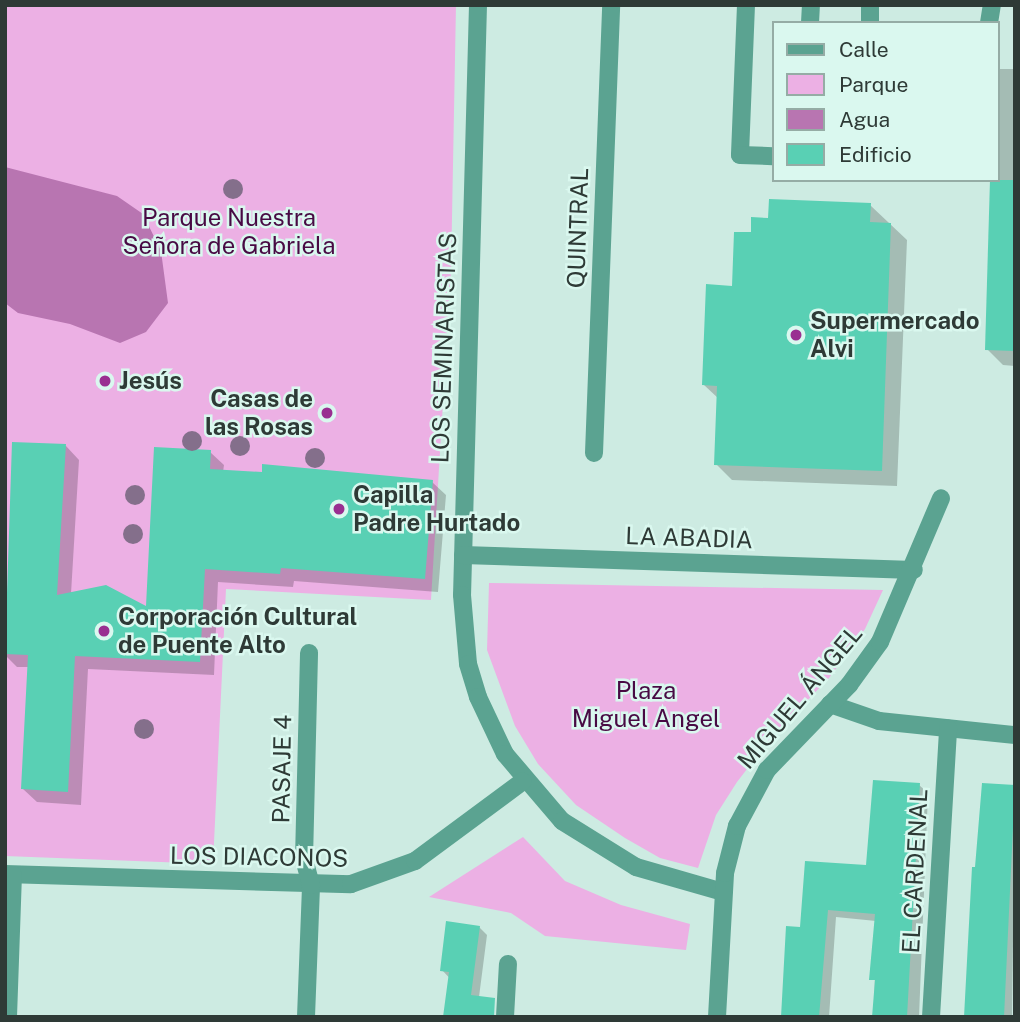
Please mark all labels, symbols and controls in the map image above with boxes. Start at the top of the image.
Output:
legend [772,21,999,182]
text: Calle [839,37,889,62]
text: Parque [839,72,908,97]
text: Agua [839,107,890,132]
text: Edificio [839,142,912,167]
street label: QUINTRAL [562,167,594,289]
park label: Parque Nuestra Señora de Gabriela [122,204,336,260]
street label: LOS SEMINARISTAS [426,232,462,464]
place label: Supermercado Alvi [810,307,980,363]
marker: Supermercado Alvi [788,327,804,343]
place label: Jesús [119,367,182,395]
marker: Jesús [97,373,113,389]
place label: Casas de las Rosas [205,385,313,441]
marker: Casas de las Rosas [319,405,335,421]
place label: Capilla Padre Hurtado [353,481,520,537]
marker: Capilla Padre Hurtado [331,501,347,517]
street label: LA ABADIA [625,521,753,555]
place label: Corporación Cultural de Puente Alto [118,603,357,659]
street label: MIGUEL ÁNGEL [731,619,869,775]
marker: Corporación Cultural de Puente Alto [96,623,112,639]
park label: Plaza Miguel Angel [572,677,720,733]
street label: PASAJE 4 [267,714,297,824]
street label: EL CARDENAL [896,788,934,954]
street label: LOS DIACONOS [170,841,348,873]

